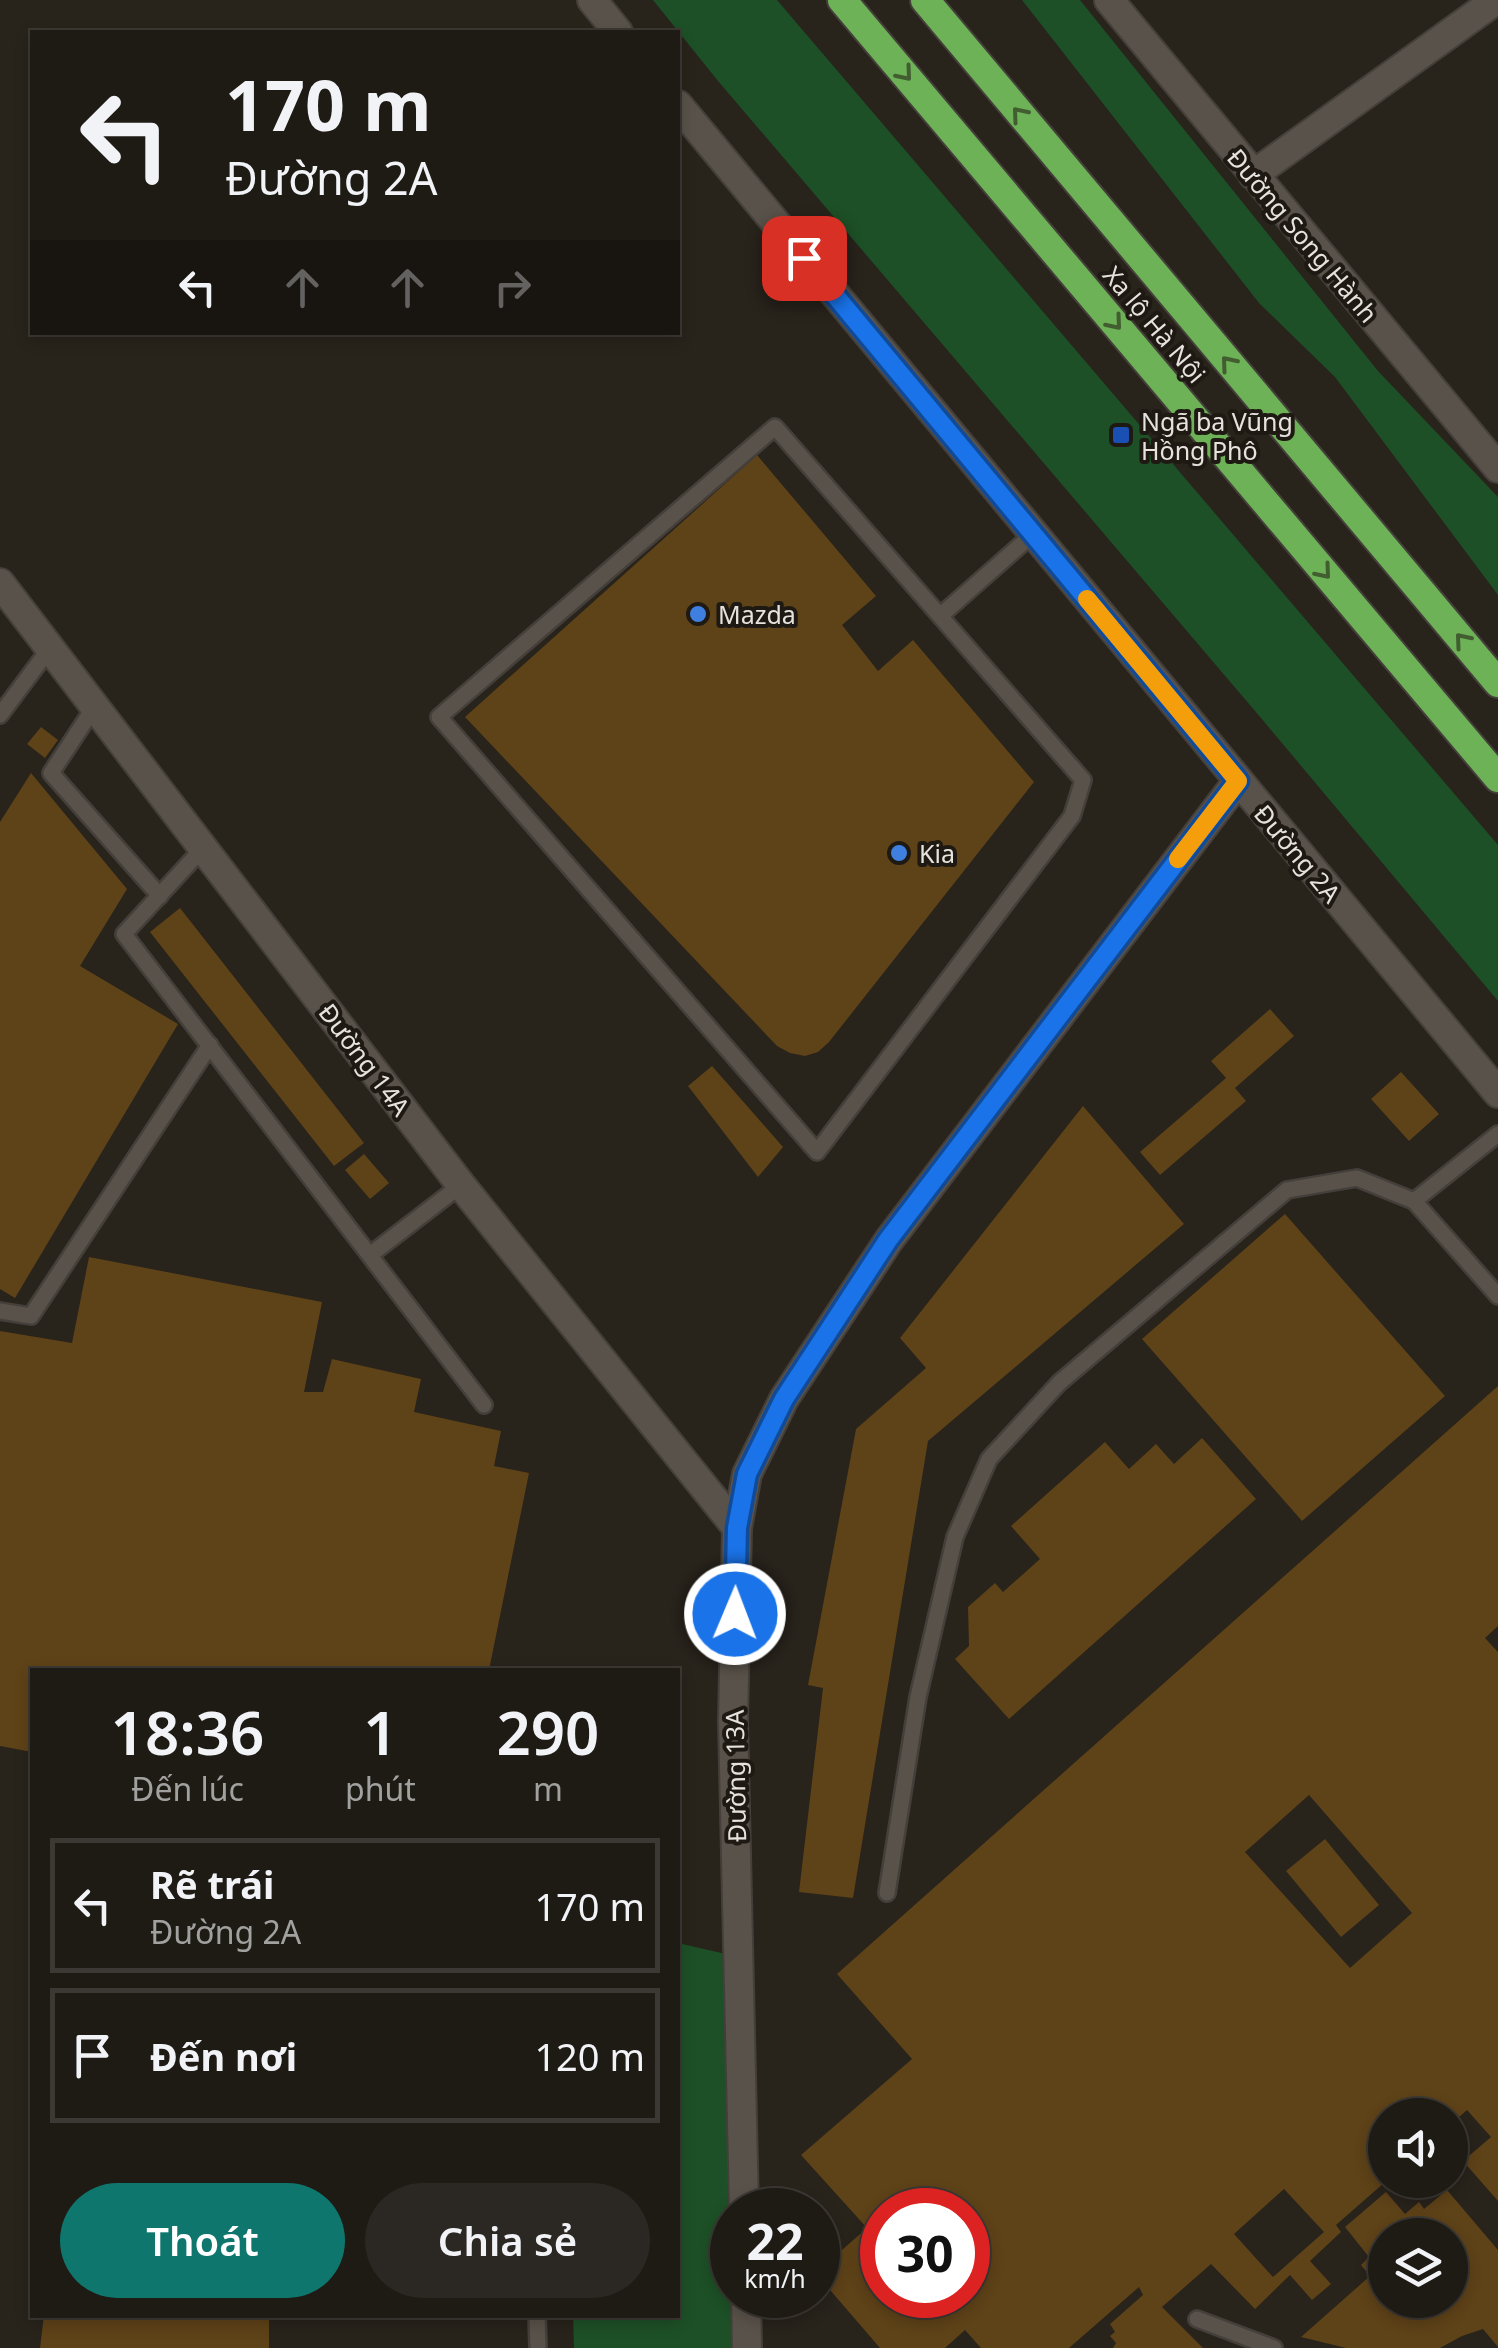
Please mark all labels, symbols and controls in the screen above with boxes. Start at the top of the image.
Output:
text: 170 m [225,56,432,152]
one-way arrow [894,63,912,81]
icon: left [60,70,190,200]
one-way arrow [1013,107,1031,125]
street label: Đường Song Hành [1220,141,1386,329]
text: Đường 2A [225,147,438,208]
pin [762,216,847,301]
icon: arrive [777,231,832,286]
street label: Xa lộ Hà Nội [1096,258,1214,390]
icon: left [170,260,225,315]
icon: ahead [275,260,330,315]
icon: ahead [380,260,435,315]
icon: right [485,260,540,315]
one-way arrow [1103,311,1121,330]
one-way arrow [1222,356,1240,374]
place label: Ngã ba Vũng Hồng Phô [1141,404,1293,467]
marker: Ngã ba Vũng Hồng Phô [1110,424,1132,446]
one-way arrow [1312,560,1330,578]
place label: Mazda [718,597,796,631]
marker: Mazda [687,603,709,625]
one-way arrow [1456,634,1474,652]
street label: Đường 2A [1247,797,1349,909]
place label: Kia [919,836,955,870]
marker: Kia [888,842,910,864]
street label: Đường 14A [312,996,418,1122]
position arrow [683,1562,787,1666]
text: 18:36 [111,1691,264,1773]
text: 1 [363,1691,398,1773]
text: 290 [496,1691,599,1773]
street label: Đường 13A [717,1709,753,1842]
text: Đến lúc [131,1767,244,1810]
text: phút [345,1767,416,1810]
text: m [533,1767,563,1810]
text: Rẽ trái [150,1858,274,1910]
icon: left [65,1878,120,1933]
text: 170 m [534,1880,645,1932]
text: Đường 2A [150,1910,301,1953]
icon: arrive [65,2028,120,2083]
text: Đến nơi [150,2030,297,2082]
text: 120 m [534,2030,645,2082]
map controls [1368,2098,1468,2318]
button: sound [1368,2098,1468,2198]
button: Thoát [60,2183,345,2298]
button: Chia sẻ [365,2183,650,2298]
speed limit sign: 30 [860,2188,990,2318]
text: 22 [746,2207,804,2275]
button: layers [1368,2218,1468,2318]
text: km/h [744,2261,806,2295]

